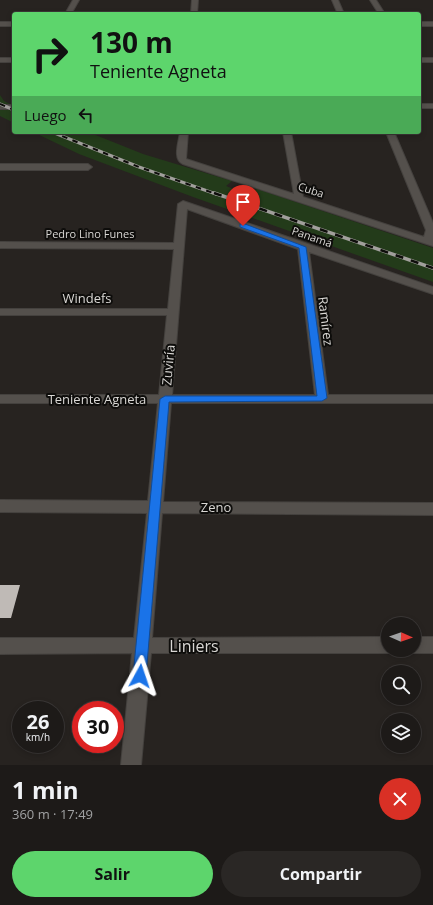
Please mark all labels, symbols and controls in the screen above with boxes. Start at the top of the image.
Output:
text: 130 m [90,23,173,61]
icon: right [24,28,76,80]
text: Teniente Agneta [90,59,227,83]
icon: left [75,104,97,126]
text: Luego [24,105,67,125]
street label: Cuba [296,178,326,201]
pin [226,185,260,226]
icon: arrive [232,191,254,213]
street label: Panamá [290,223,334,250]
street label: Pedro Lino Funes [46,226,134,241]
street label: Windefs [62,289,112,307]
street label: Ramírez [314,295,338,347]
street label: Zuviría [157,344,179,386]
street label: Teniente Agneta [48,390,146,408]
street label: Zeno [201,498,231,516]
north arrow [381,617,421,657]
map controls [381,617,421,753]
street label: Liniers [169,635,219,657]
position arrow [119,655,161,697]
button: search [381,665,421,705]
speed limit sign: 30 [72,701,124,753]
text: 26 [27,708,49,735]
button: layers [381,713,421,753]
text: km/h [26,730,50,744]
text: 1 min [12,773,79,806]
button: close [379,778,421,820]
text: 360 m · 17:49 [12,805,93,823]
button: Salir [12,851,213,897]
button: Compartir [221,851,421,897]

